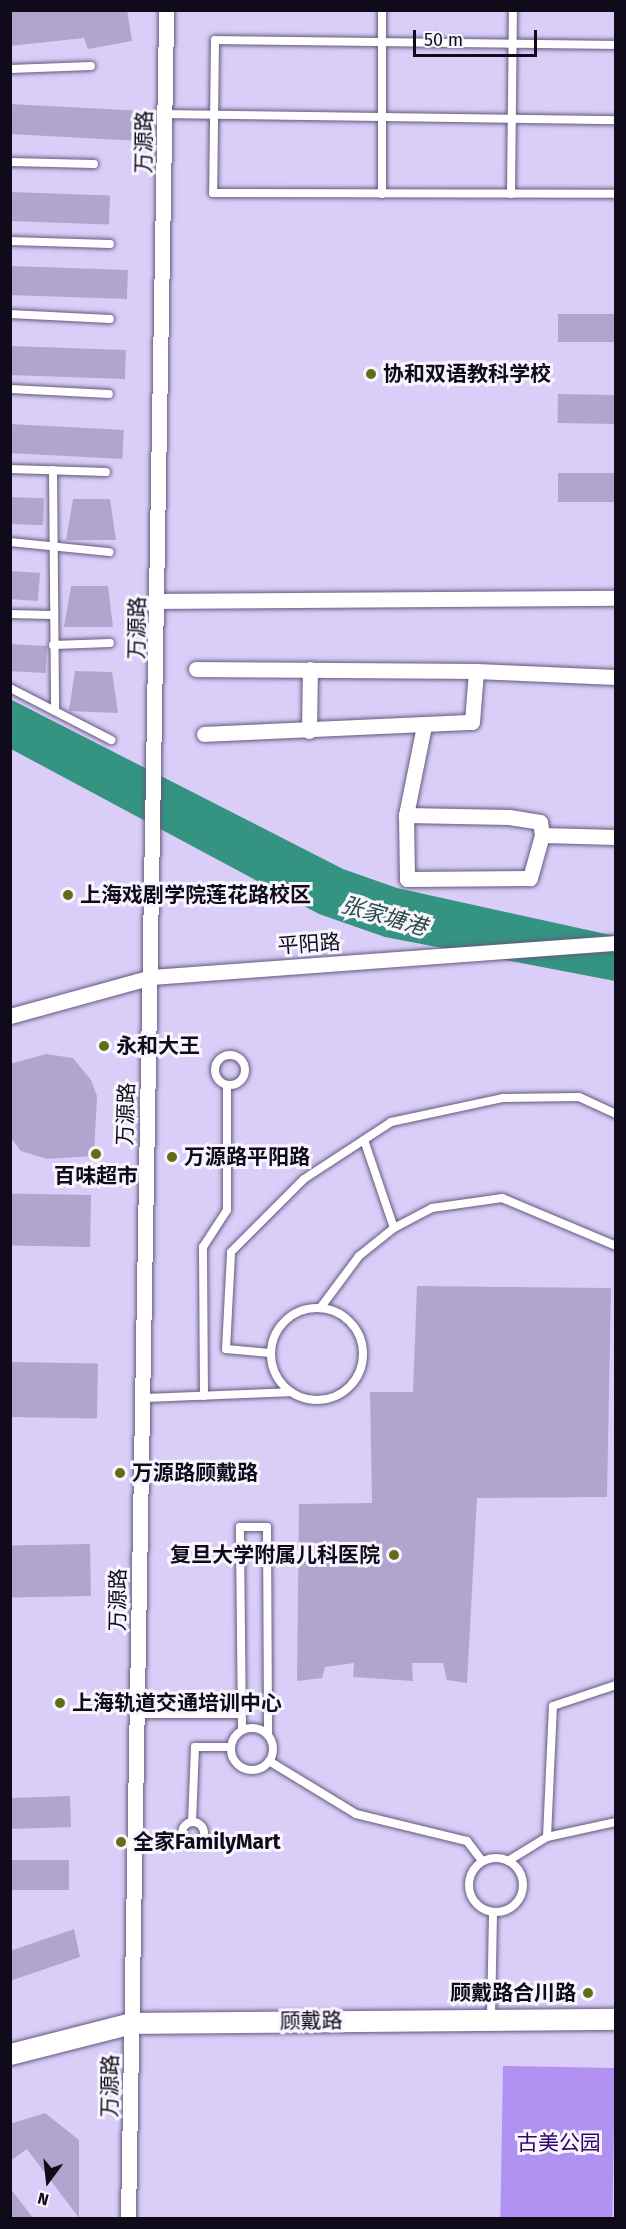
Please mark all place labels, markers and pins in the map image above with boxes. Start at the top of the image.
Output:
place label: 协和双语教科学校 [383,361,551,387]
marker: 协和双语教科学校 [364,367,378,381]
place label: 上海戏剧学院莲花路校区 [80,882,311,908]
marker: 上海戏剧学院莲花路校区 [61,888,75,902]
place label: 永和大王 [116,1033,200,1059]
marker: 永和大王 [97,1039,111,1053]
place label: 万源路平阳路 [184,1144,310,1170]
marker: 百味超市 [89,1147,103,1161]
marker: 万源路平阳路 [165,1150,179,1164]
place label: 百味超市 [54,1163,138,1189]
place label: 万源路顾戴路 [132,1460,258,1486]
marker: 万源路顾戴路 [113,1466,127,1480]
place label: 复旦大学附属儿科医院 [170,1542,380,1568]
marker: 复旦大学附属儿科医院 [385,1546,403,1564]
place label: 上海轨道交通培训中心 [72,1690,282,1716]
marker: 上海轨道交通培训中心 [53,1696,67,1710]
place label: 全家FamilyMart [133,1829,281,1855]
marker: 全家FamilyMart [114,1835,128,1849]
place label: 顾戴路合川路 [450,1980,576,2006]
marker: 顾戴路合川路 [581,1986,595,2000]

